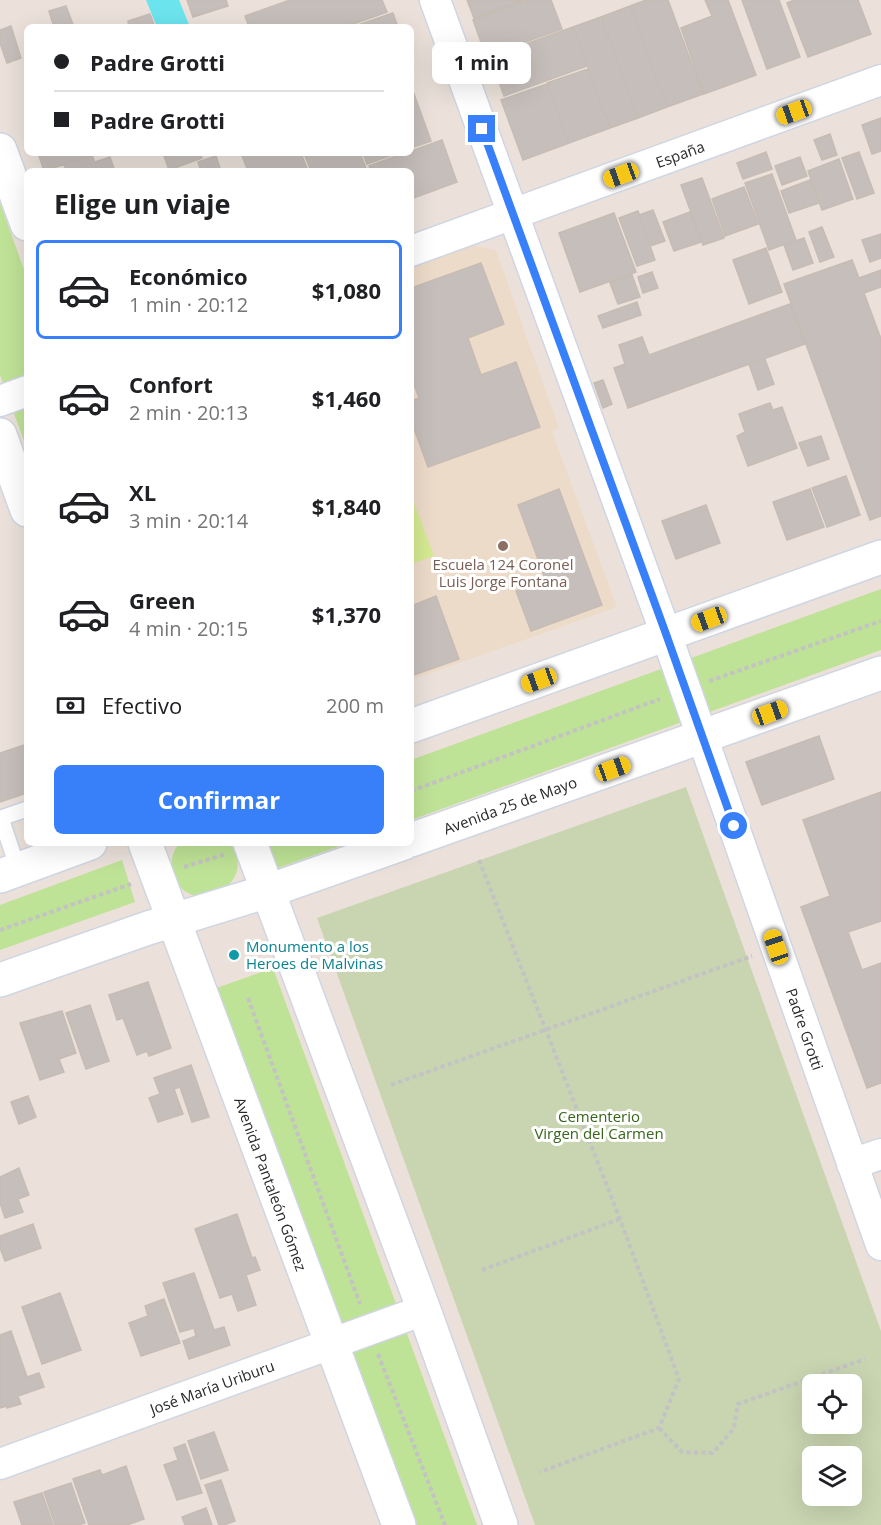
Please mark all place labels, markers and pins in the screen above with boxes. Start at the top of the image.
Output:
marker: Escuela 124 Coronel Luis Jorge Fontana [496,539,510,553]
place label: Escuela 124 Coronel Luis Jorge Fontana [433,554,573,591]
place label: Monumento a los Heroes de Malvinas [246,936,383,973]
marker: Monumento a los Heroes de Malvinas [227,948,241,962]

